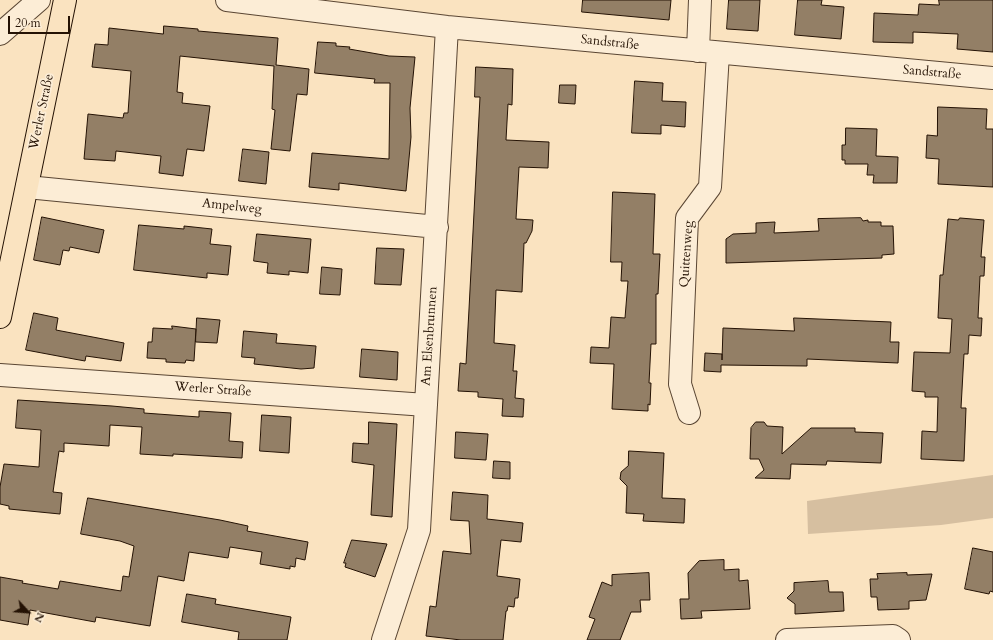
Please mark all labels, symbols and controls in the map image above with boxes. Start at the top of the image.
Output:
scale bar [10,8,72,34]
text: 20 m [15,15,41,31]
street label: Sandstraße [580,32,640,54]
street label: Sandstraße [902,63,962,83]
street label: Werler Straße [26,73,58,151]
street label: Ampelweg [201,196,263,218]
street label: Quittenweg [677,220,697,288]
street label: Am Elsenbrunnen [419,286,441,386]
street label: Werler Straße [174,380,252,400]
north arrow [8,592,48,632]
text: N [30,610,48,625]

